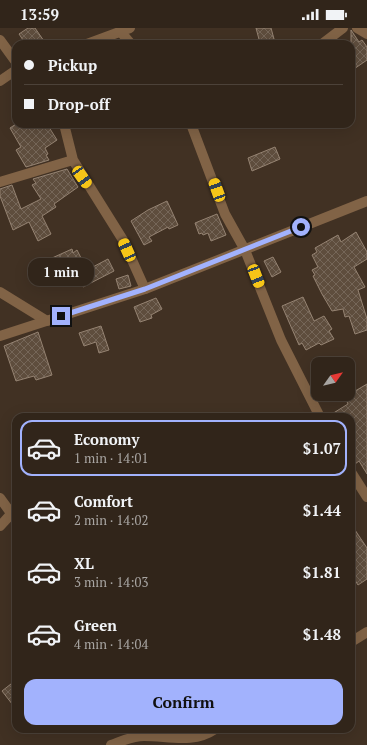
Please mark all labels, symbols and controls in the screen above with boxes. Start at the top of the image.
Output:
text: 13:59 [20,4,59,24]
text: Pickup [48,55,97,75]
text: Drop-off [48,94,110,114]
car [70,164,94,190]
car [207,177,227,203]
route start [292,218,310,236]
car [117,237,137,263]
callout: 1 min [28,258,94,286]
text: 1 min [43,263,79,281]
car [246,263,266,289]
route end [52,307,70,325]
north arrow [311,357,355,401]
map controls [311,357,355,401]
text: Economy [74,429,139,449]
icon: car [26,430,62,466]
text: $1.07 [303,438,341,458]
text: 1 min · 14:01 [74,449,148,467]
text: Comfort [74,491,133,511]
icon: car [26,492,62,528]
text: $1.44 [303,500,341,520]
text: 2 min · 14:02 [74,511,148,529]
text: XL [74,553,94,573]
icon: car [26,554,62,590]
text: $1.81 [303,562,341,582]
text: 3 min · 14:03 [74,573,148,591]
text: Green [74,615,117,635]
icon: car [26,616,62,652]
text: $1.48 [303,624,341,644]
text: 4 min · 14:04 [74,635,148,653]
button: Confirm [24,679,343,725]

